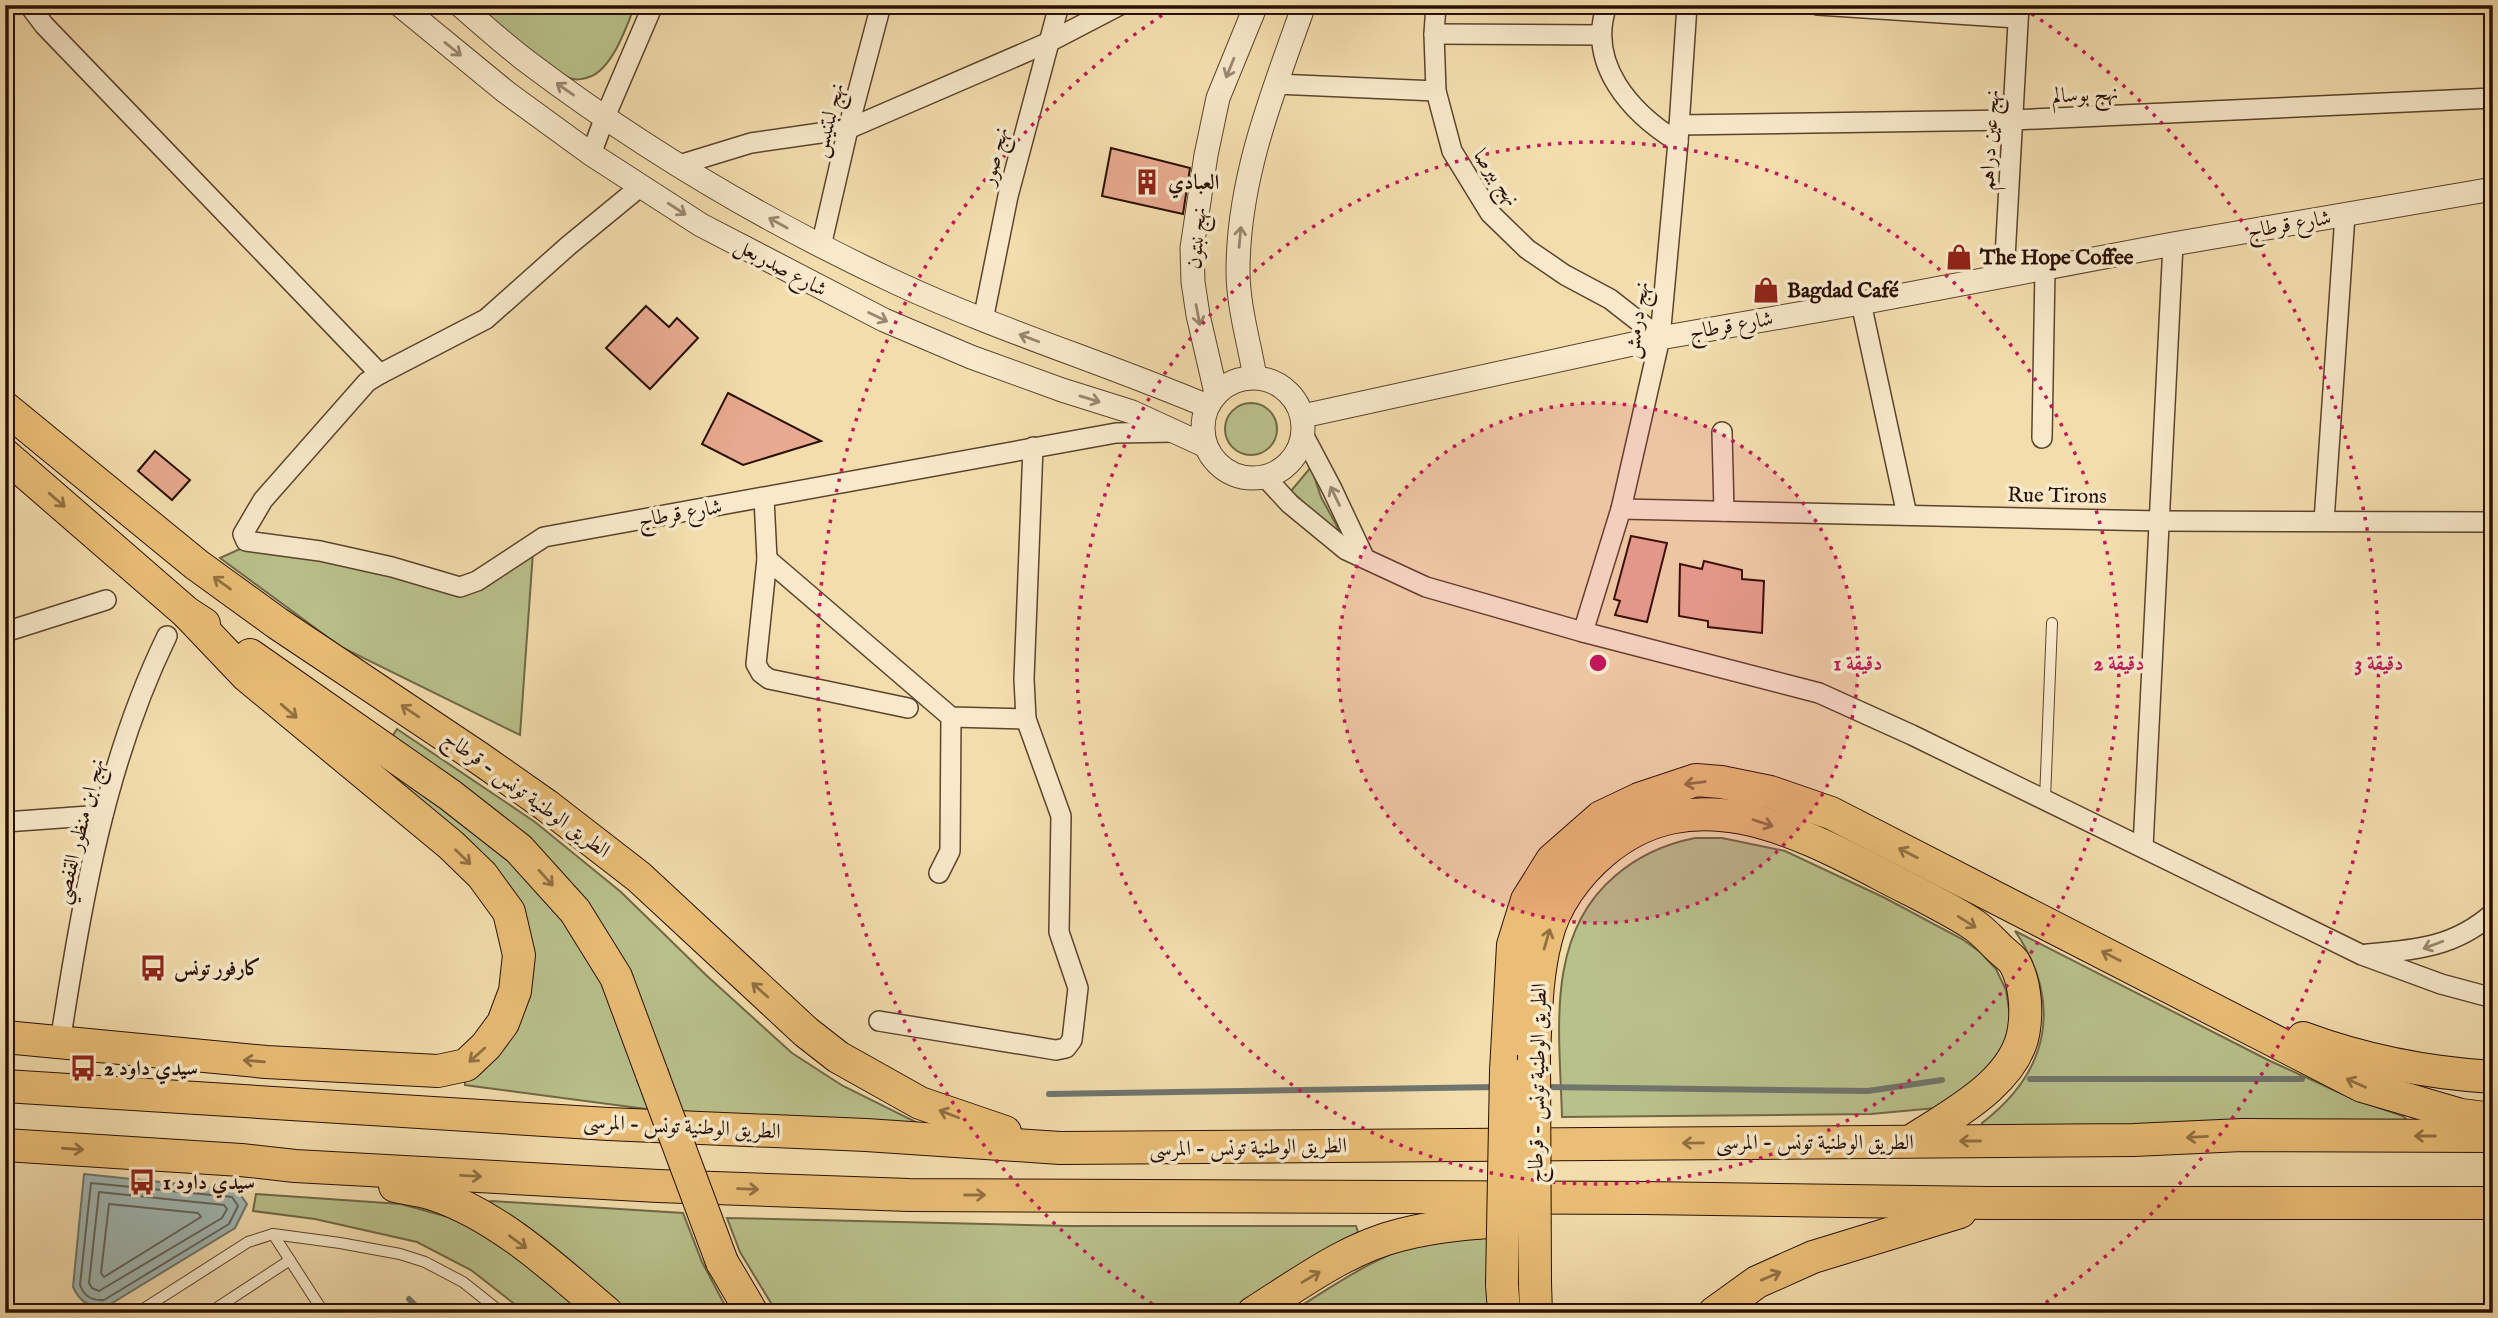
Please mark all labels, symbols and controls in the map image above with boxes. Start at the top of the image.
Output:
one-way arrow [443,41,461,56]
one-way arrow [1223,57,1236,79]
street label: نهج لبتنيس [807,80,856,161]
street label: نهج بوسالم [2051,80,2119,115]
one-way arrow [556,82,575,96]
street label: نهج عين دراهم [1974,89,2012,191]
street label: نهج صور [975,124,1020,191]
street label: نهج بيرصا [1463,144,1525,214]
building icon: العبادي [1132,167,1162,197]
place label: العبادي [1168,170,1219,199]
one-way arrow [667,203,687,217]
street label: شارع قرطاج [2245,205,2334,250]
street label: نهج نبتون [1181,206,1218,271]
one-way arrow [768,215,789,229]
one-way arrow [1233,226,1246,249]
street label: شارع صدربعل [728,233,831,307]
shop icon: The Hope Coffee [1944,242,1974,272]
place label: The Hope Coffee [1979,245,2134,272]
shop icon: Bagdad Café [1751,275,1781,305]
place label: Bagdad Café [1787,278,1899,305]
street label: نهج درمش [1619,280,1660,361]
one-way arrow [1192,303,1205,326]
street label: شارع قرطاج [1687,306,1776,351]
one-way arrow [867,311,888,324]
one-way arrow [1019,330,1041,343]
one-way arrow [1079,393,1101,406]
street label: Rue Tirons [2007,482,2107,511]
one-way arrow [1328,486,1341,507]
one-way arrow [48,492,66,508]
street label: شارع قرطاج [636,494,725,539]
one-way arrow [213,576,232,591]
centre of rings [1586,651,1610,675]
text: 1 دقيقة [1833,651,1883,678]
text: 2 دقيقة [2093,651,2145,678]
text: 3 دقيقة [2354,651,2404,678]
one-way arrow [280,703,298,719]
one-way arrow [401,704,420,719]
street label: الطريق الوطنية تونس - قرطاج [435,726,615,868]
street label: نهج ابن منظور القفصي [49,756,116,908]
one-way arrow [1684,777,1707,790]
one-way arrow [1752,817,1774,830]
one-way arrow [1898,845,1919,859]
one-way arrow [454,848,472,865]
one-way arrow [538,869,554,887]
one-way arrow [1957,915,1977,929]
one-way arrow [1541,928,1554,950]
one-way arrow [2423,940,2445,953]
one-way arrow [2101,948,2122,962]
bus stop icon: كارفور تونس [138,953,168,983]
place label: كارفور تونس [174,956,261,983]
one-way arrow [751,983,769,999]
street label: الطريق الوطنية تونس - قرطاج [1523,983,1558,1183]
one-way arrow [468,1047,486,1063]
bus stop icon: سيدي داود 2 [68,1053,98,1083]
one-way arrow [244,1054,266,1067]
place label: سيدي داود 2 [104,1056,198,1085]
one-way arrow [2346,1076,2367,1089]
one-way arrow [938,1106,960,1119]
street label: الطريق الوطنية تونس - المرسى [582,1109,781,1146]
one-way arrow [2413,1129,2436,1143]
street label: الطريق الوطنية تونس - المرسى [1716,1130,1914,1157]
one-way arrow [2186,1131,2209,1144]
street label: الطريق الوطنية تونس - المرسى [1149,1133,1347,1164]
one-way arrow [1958,1134,1981,1148]
one-way arrow [1682,1136,1705,1150]
one-way arrow [62,1143,84,1156]
bus stop icon: سيدي داود 1 [127,1167,157,1197]
one-way arrow [460,1169,483,1182]
place label: سيدي داود 1 [163,1170,255,1199]
one-way arrow [736,1183,759,1196]
one-way arrow [963,1188,986,1202]
one-way arrow [508,1235,527,1249]
one-way arrow [1760,1269,1781,1282]
one-way arrow [1301,1270,1321,1284]

